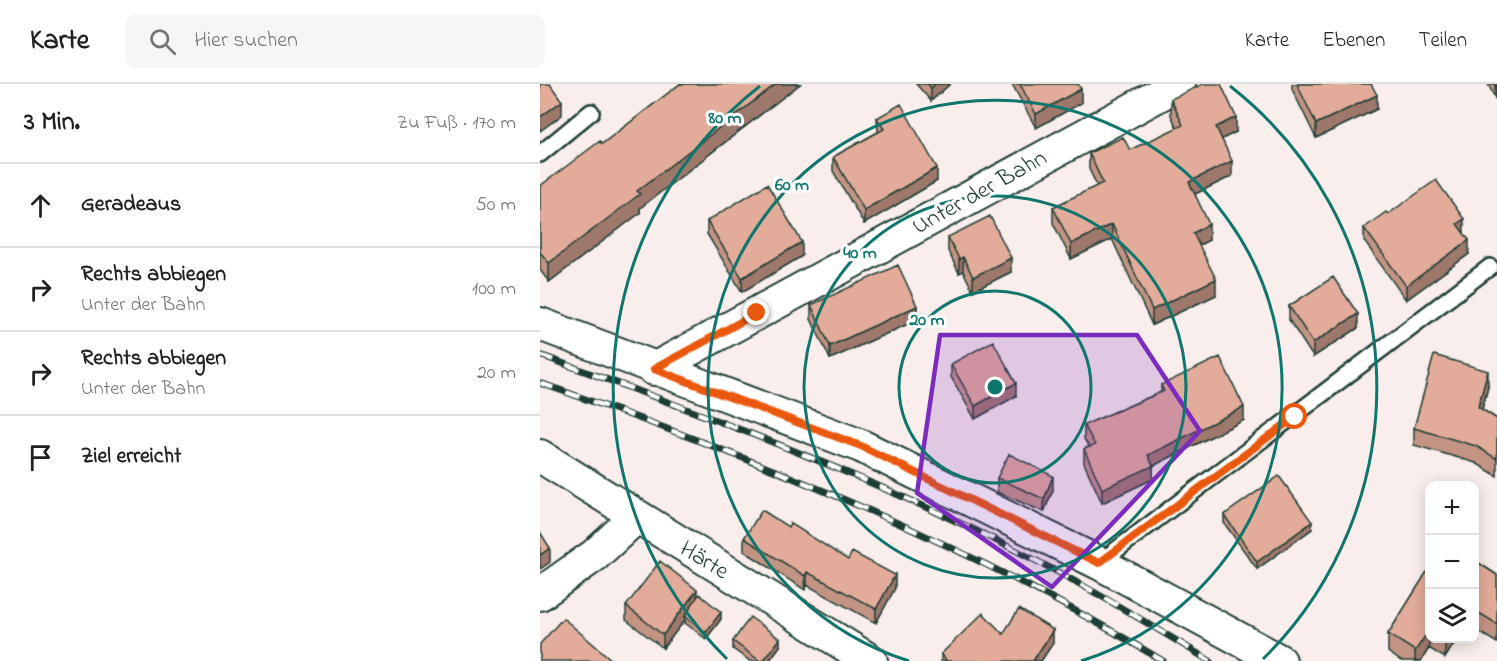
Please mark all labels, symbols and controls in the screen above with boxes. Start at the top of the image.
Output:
search box [125,14,545,68]
text: Karte [30,21,89,62]
icon: search [146,25,179,58]
text: Hier suchen [194,25,298,57]
text: Karte [1245,26,1289,56]
text: Ebenen [1322,26,1385,56]
text: Teilen [1418,26,1467,56]
text: 3 Min. [24,104,80,142]
text: 80 m [708,106,742,132]
text: Zu Fuß · 170 m [397,109,516,138]
street label: Unter der Bahn [906,142,1054,245]
text: 60 m [775,173,809,199]
icon: ahead [24,189,57,222]
text: Geradeaus [81,189,181,221]
text: 50 m [475,191,516,220]
text: 40 m [843,241,877,267]
text: Rechts abbiegen [81,259,226,291]
icon: right [24,273,57,306]
text: 100 m [472,275,516,304]
text: Unter der Bahn [81,291,205,320]
route end [743,299,769,325]
text: 20 m [908,308,945,334]
text: Rechts abbiegen [81,343,226,375]
icon: right [24,357,57,390]
text: 20 m [477,359,516,388]
text: Unter der Bahn [81,375,205,404]
centre of rings [985,377,1005,397]
route start [1281,403,1307,429]
icon: arrive [24,441,57,474]
text: Ziel erreicht [81,441,181,473]
map controls [1425,481,1479,643]
button: + [1425,481,1479,535]
street label: Härte [672,533,735,590]
button: − [1425,535,1479,589]
button: layers [1425,589,1479,643]

